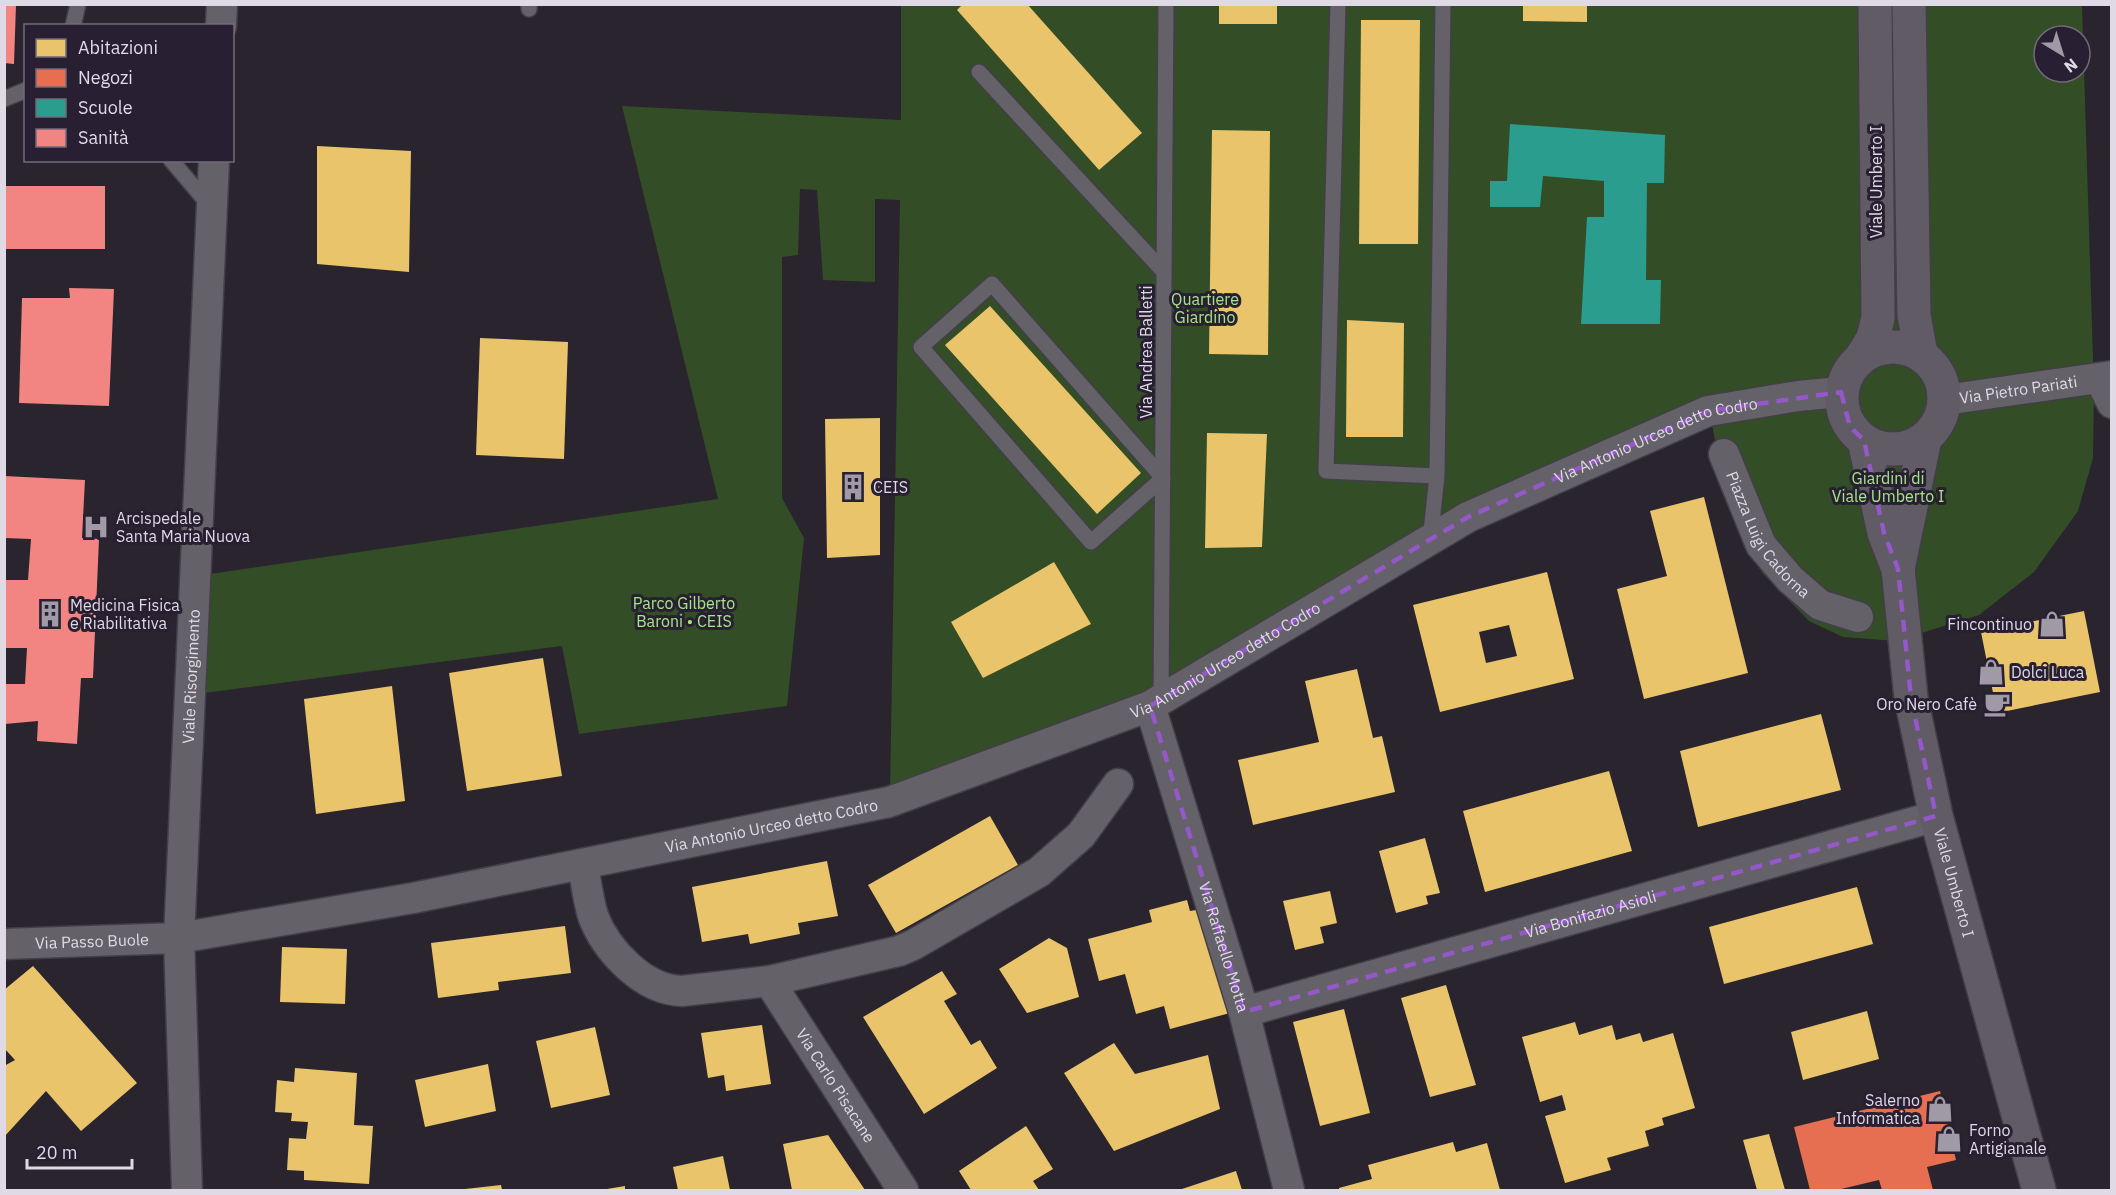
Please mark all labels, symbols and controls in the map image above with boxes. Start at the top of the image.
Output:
legend [24,24,234,162]
north arrow [2032,24,2092,84]
text: Abitazioni [78,36,158,59]
text: N [2061,54,2082,77]
text: Negozi [78,66,133,89]
text: Scuole [78,96,133,119]
text: Sanità [78,126,129,149]
street label: Viale Umberto I [1866,126,1886,238]
street label: Via Andrea Balletti [1136,285,1156,419]
park label: Quartiere Giardino [1171,289,1239,327]
street label: Via Pietro Pariati [1958,371,2079,408]
street label: Via Antonio Urceo detto Codro [1551,393,1759,488]
street label: Piazza Luigi Cadorna [1722,468,1815,602]
park label: Giardini di Viale Umberto I [1832,468,1944,506]
building icon: CEIS [838,472,868,502]
place label: CEIS [873,477,908,497]
place label: Arcispedale Santa Maria Nuova [116,508,251,546]
hospital icon: Arcispedale Santa Maria Nuova [81,512,111,542]
park label: Parco Gilberto Baroni • CEIS [633,593,735,631]
place label: Medicina Fisica e Riabilitativa [70,595,180,633]
street label: Via Antonio Urceo detto Codro [1127,597,1324,722]
building icon: Medicina Fisica e Riabilitativa [35,599,65,629]
street label: Viale Risorgimento [178,609,204,744]
shop icon: Fincontinuo [2037,609,2067,639]
place label: Fincontinuo [1947,614,2032,634]
shop icon: Dolci Luca [1976,657,2006,687]
place label: Dolci Luca [2011,662,2085,682]
cafe icon: Oro Nero Cafè [1982,689,2012,719]
place label: Oro Nero Cafè [1876,694,1977,714]
street label: Via Antonio Urceo detto Codro [663,794,880,857]
street label: Viale Umberto I [1930,825,1979,940]
street label: Via Raffaello Motta [1195,879,1254,1015]
street label: Via Bonifazio Asioli [1522,886,1659,942]
street label: Via Passo Buole [35,929,150,953]
street label: Via Carlo Pisacane [792,1024,880,1147]
place label: Salerno Informatica [1836,1090,1920,1128]
shop icon: Salerno Informatica [1925,1094,1955,1124]
place label: Forno Artigianale [1969,1120,2047,1158]
shop icon: Forno Artigianale [1934,1124,1964,1154]
scale bar [27,1132,132,1170]
text: 20 m [36,1141,78,1164]

